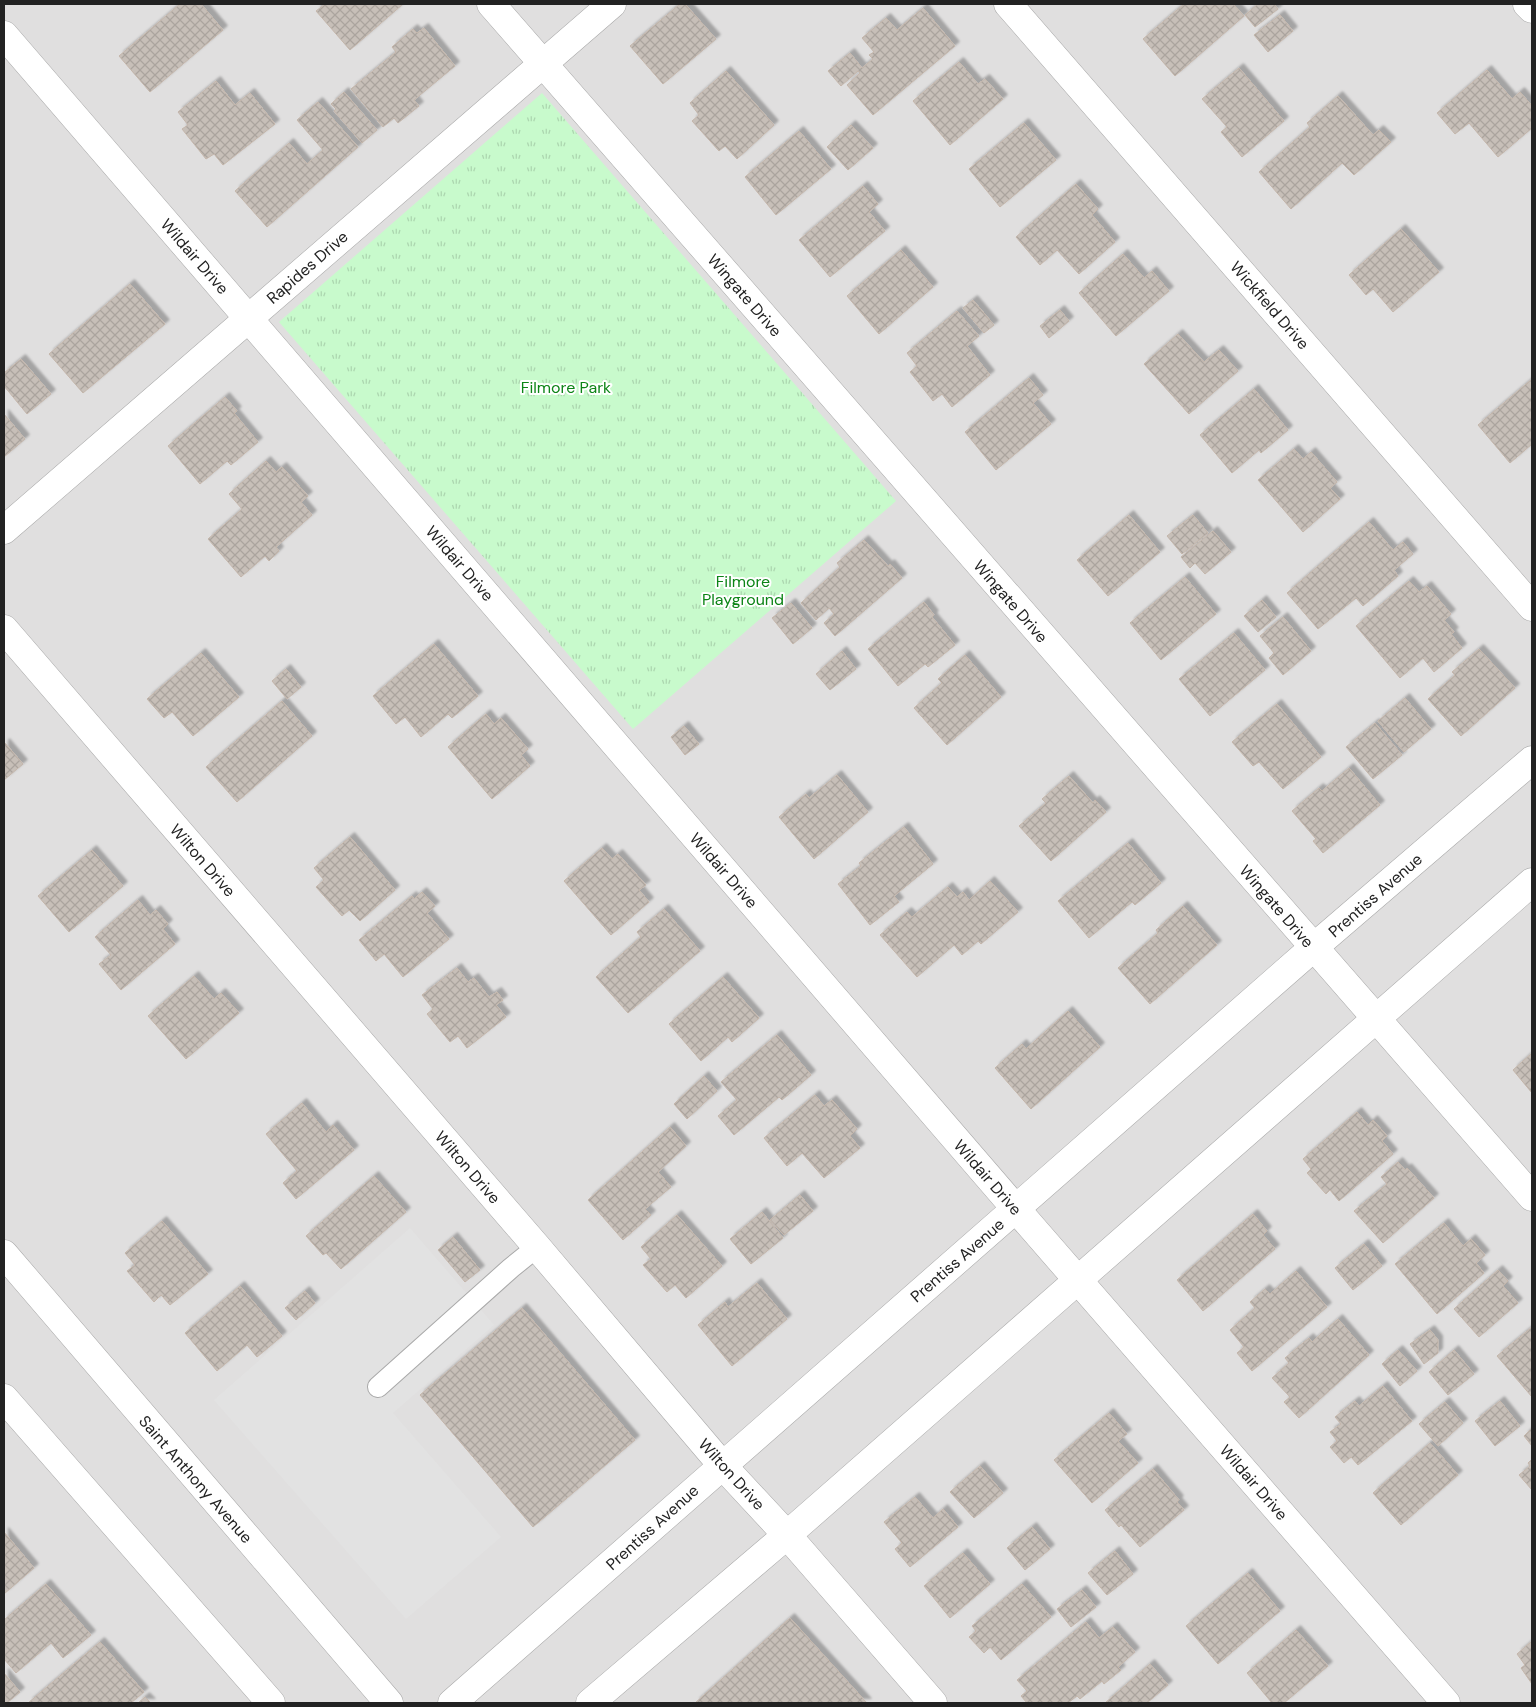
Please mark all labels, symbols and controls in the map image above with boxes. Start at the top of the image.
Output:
street label: Wildair Drive [156,214,233,299]
street label: Rapides Drive [262,226,352,308]
street label: Wingate Drive [703,249,786,341]
street label: Wickfield Drive [1225,257,1314,354]
park label: Filmore Park [521,377,611,398]
street label: Wildair Drive [421,521,498,606]
street label: Wingate Drive [969,555,1052,647]
park label: Filmore Playground [702,571,784,610]
street label: Wilton Drive [165,820,240,901]
street label: Wildair Drive [685,828,762,913]
street label: Prentiss Avenue [1324,849,1427,942]
street label: Wingate Drive [1235,860,1318,952]
street label: Wilton Drive [430,1127,505,1208]
street label: Wildair Drive [949,1135,1026,1220]
street label: Prentiss Avenue [906,1214,1009,1307]
street label: Saint Anthony Avenue [134,1411,257,1548]
street label: Wilton Drive [694,1434,769,1515]
street label: Wildair Drive [1215,1440,1292,1525]
street label: Prentiss Avenue [601,1480,703,1575]

